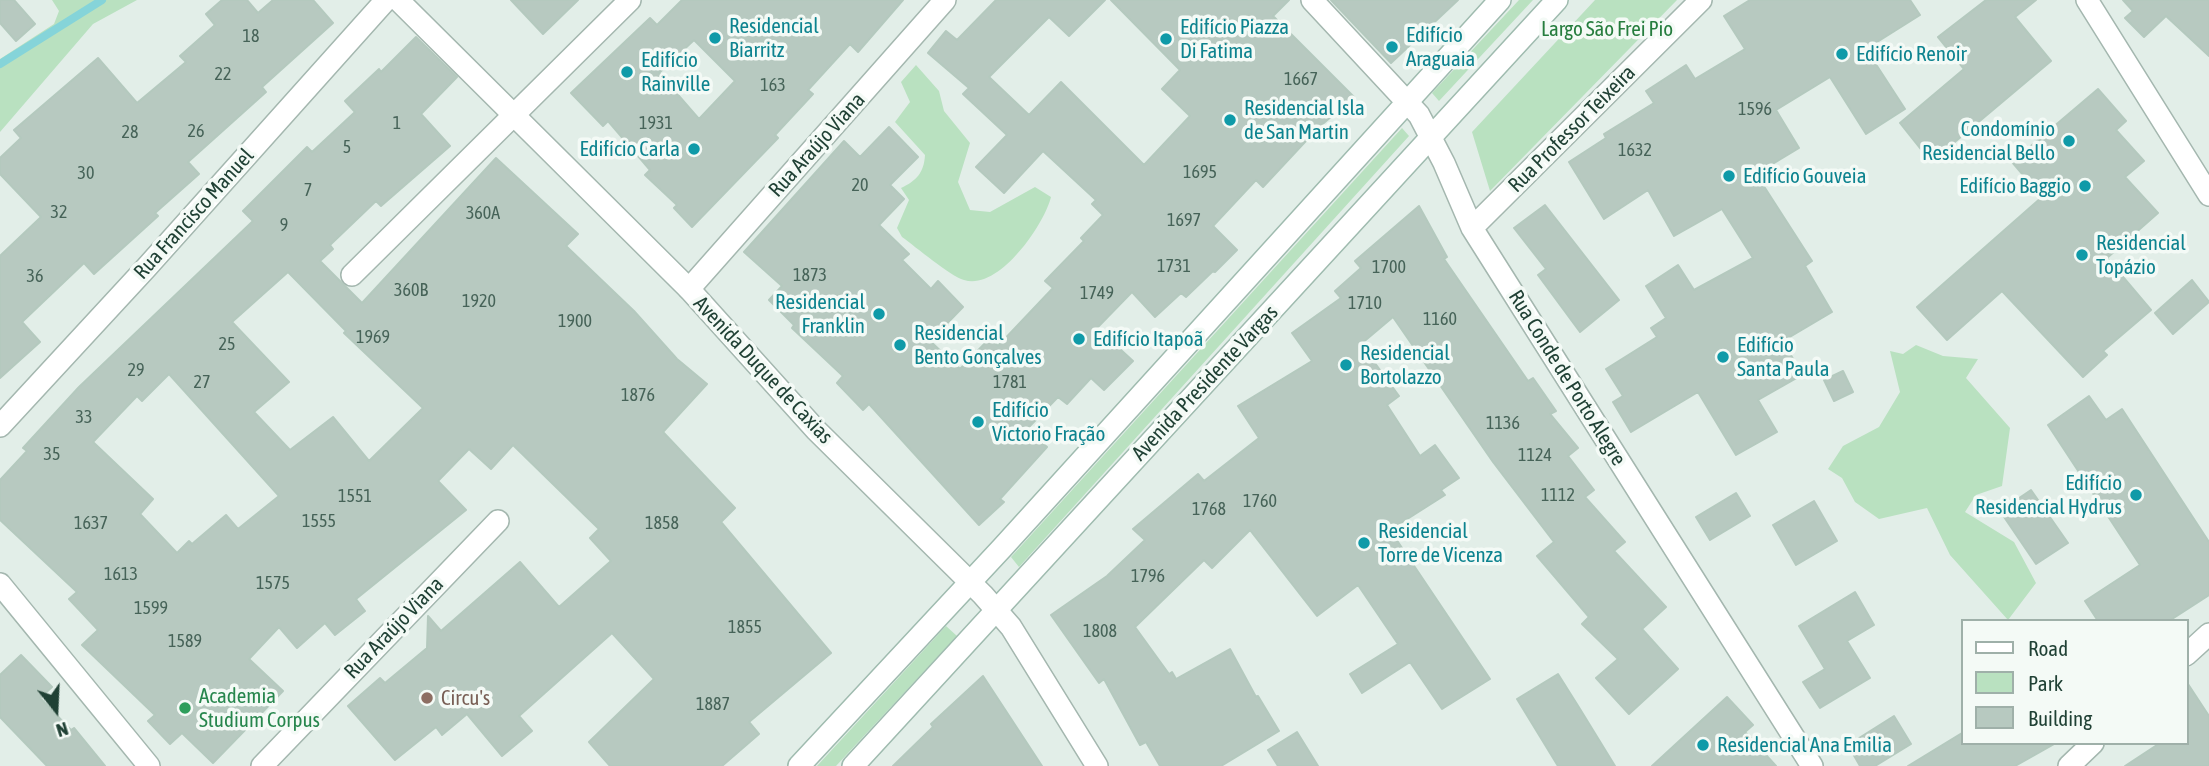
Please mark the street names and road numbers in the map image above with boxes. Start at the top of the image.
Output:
street label: Rua Professor Teixeira [1503,60,1641,198]
street label: Rua Araújo Viana [764,88,870,202]
street label: Rua Francisco Manuel [129,144,259,284]
street label: Rua Conde de Porto Alegre [1503,286,1631,470]
street label: Avenida Duque de Caxias [688,291,838,449]
street label: Avenida Presidente Vargas [1127,300,1283,466]
street label: Rua Araújo Viana [339,572,449,684]

